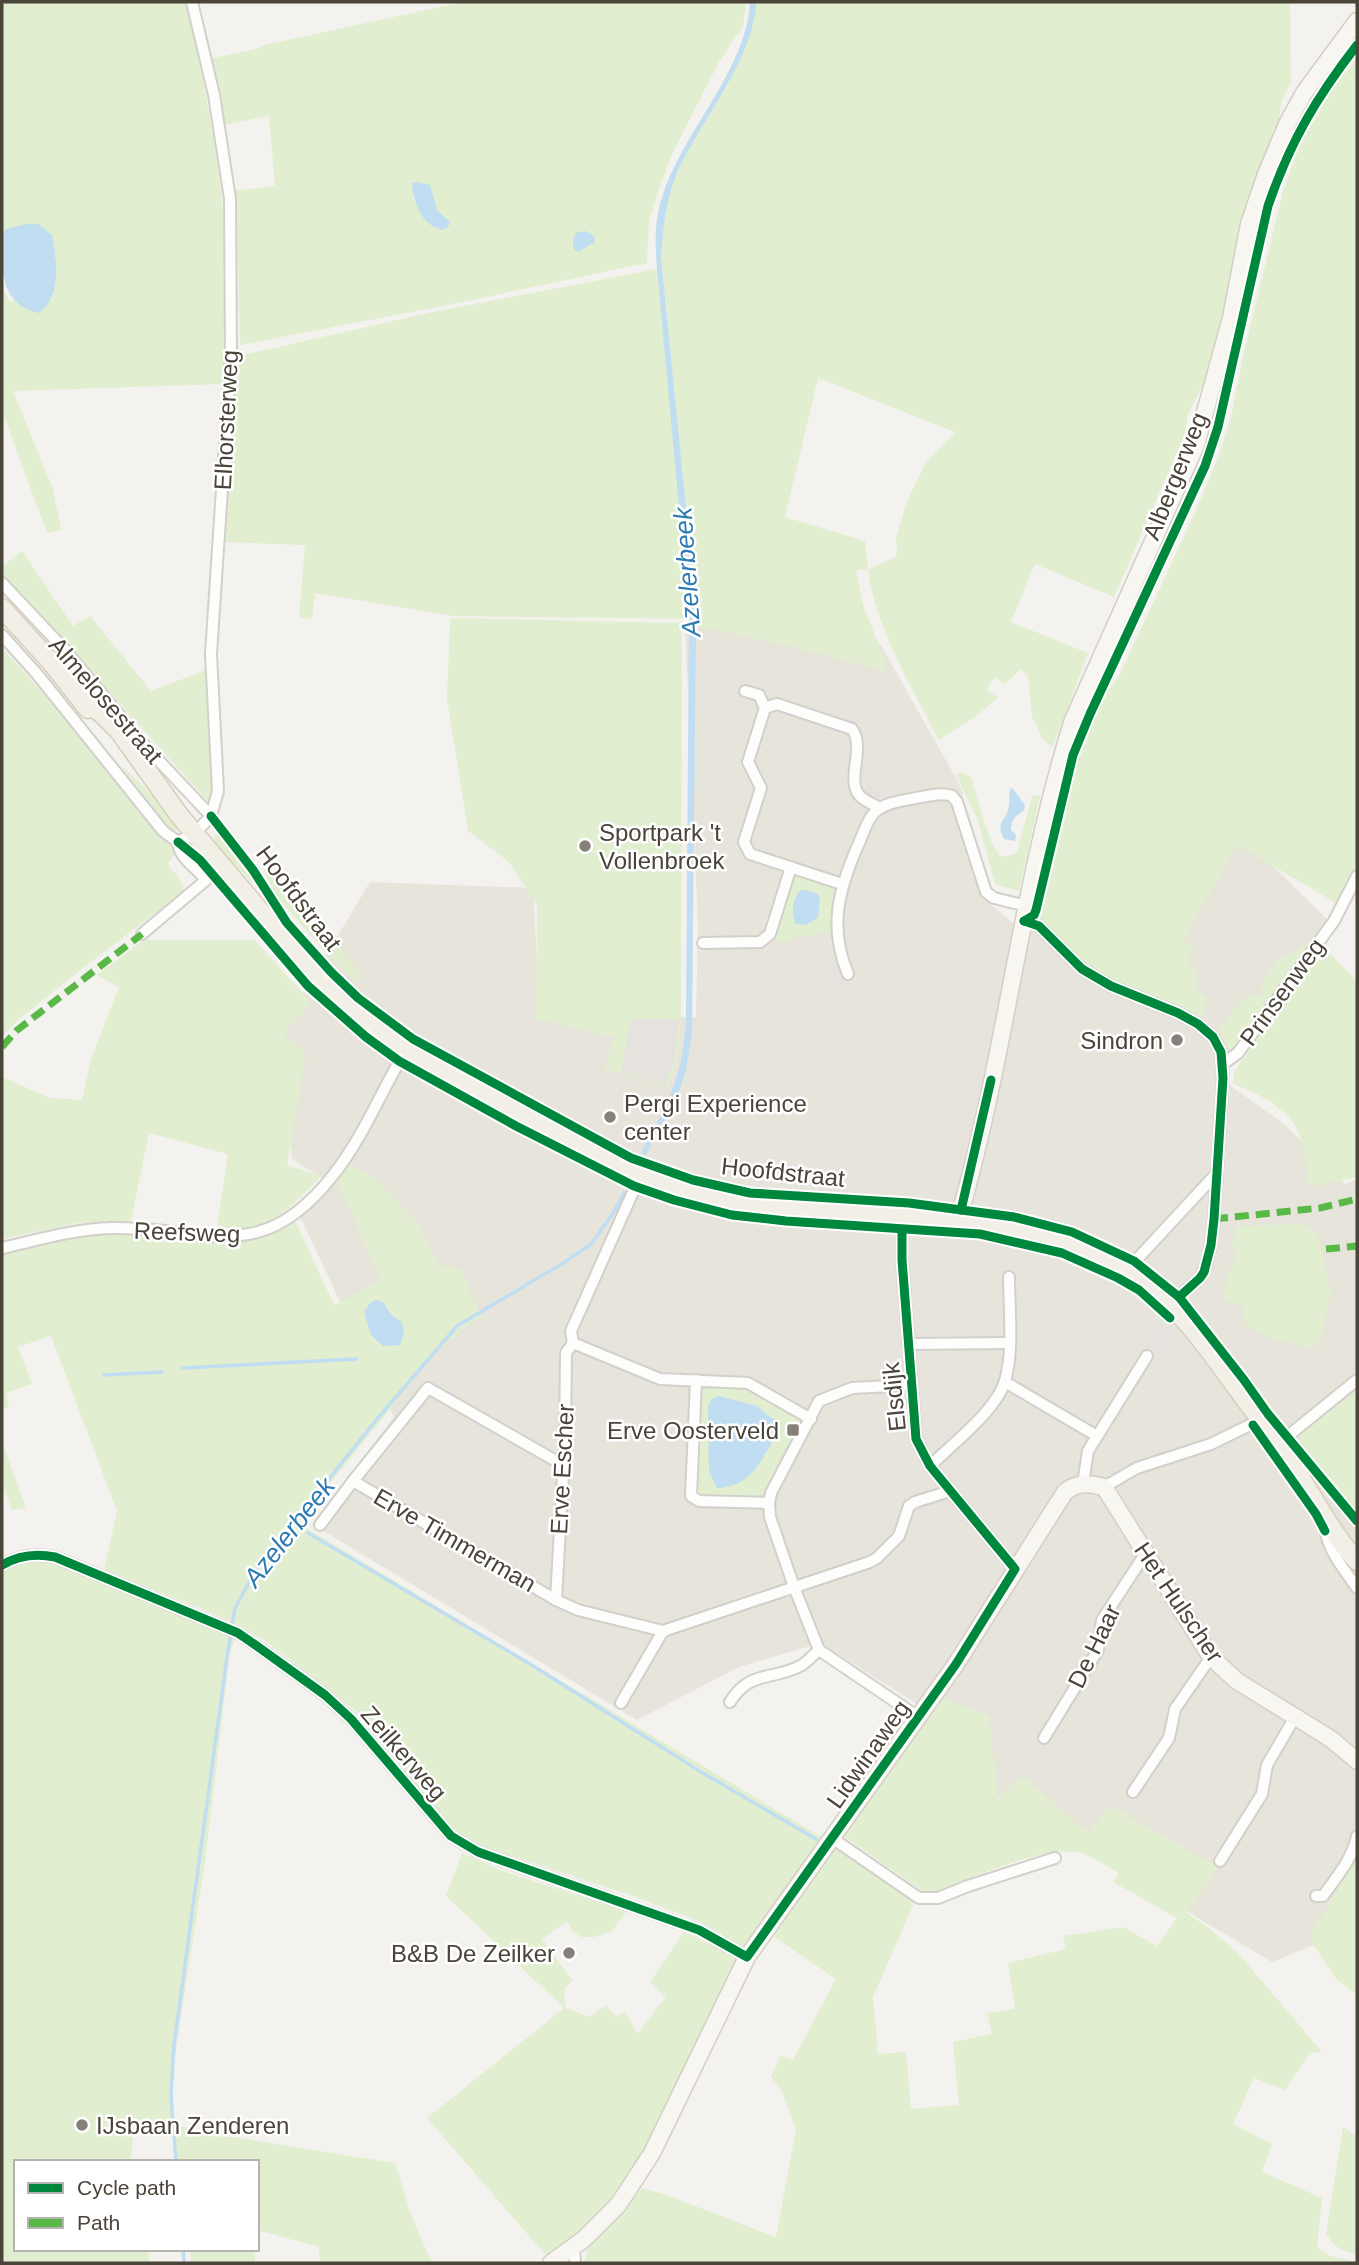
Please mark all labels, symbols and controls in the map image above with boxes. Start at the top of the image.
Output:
street label: Elhorsterweg [209,349,243,491]
street label: Albergerweg [1137,408,1213,544]
water label: Azelerbeek [667,504,707,640]
street label: Almelosestraat [44,631,168,769]
place label: Sportpark 't Vollenbroek [599,819,725,874]
marker: Sportpark 't Vollenbroek [577,838,593,854]
street label: Hoofdstraat [251,840,347,956]
street label: Prinsenweg [1234,933,1330,1051]
place label: Sindron [1080,1027,1163,1054]
marker: Sindron [1169,1032,1185,1048]
place label: Pergi Experience center [624,1090,807,1145]
marker: Pergi Experience center [602,1109,618,1125]
street label: Hoofdstraat [720,1152,846,1192]
street label: Reefsweg [133,1217,241,1247]
street label: Elsdijk [877,1360,911,1433]
street label: Erve Escher [545,1403,579,1535]
place label: Erve Oosterveld [607,1417,779,1444]
marker: Erve Oosterveld [785,1422,801,1438]
water label: Azelerbeek [236,1470,342,1594]
street label: Erve Timmerman [369,1483,541,1597]
street label: Het Hulscher [1129,1537,1229,1667]
street label: De Haar [1062,1600,1126,1692]
street label: Lidwinaweg [821,1695,915,1813]
street label: Zeilkerweg [356,1700,452,1806]
place label: B&B De Zeilker [391,1940,555,1967]
marker: B&B De Zeilker [561,1945,577,1961]
place label: IJsbaan Zenderen [96,2112,289,2139]
marker: IJsbaan Zenderen [74,2117,90,2133]
legend [14,2160,259,2251]
text: Cycle path [77,2176,176,2199]
text: Path [77,2211,120,2234]

